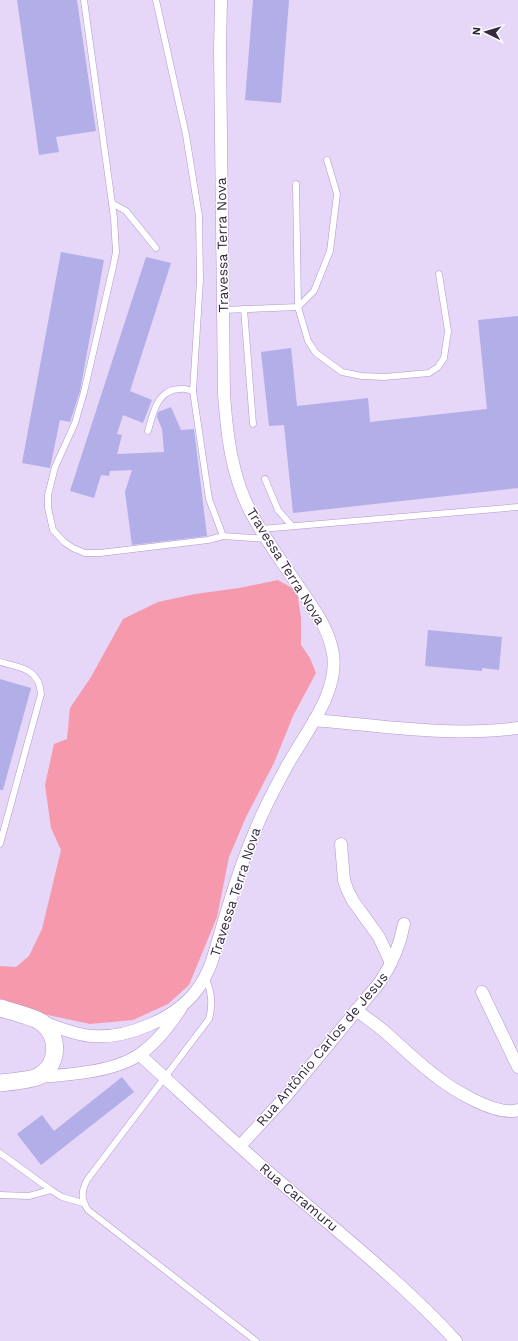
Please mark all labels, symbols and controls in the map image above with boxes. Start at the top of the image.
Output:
north arrow [466,12,506,52]
text: N [470,27,483,36]
street label: Travessa Terra Nova [213,177,231,313]
street label: Travessa Terra Nova [243,505,329,628]
street label: Travessa Terra Nova [207,825,263,959]
street label: Rua Antônio Carlos de Jesus [253,969,391,1129]
street label: Rua Caramuru [257,1160,341,1234]

